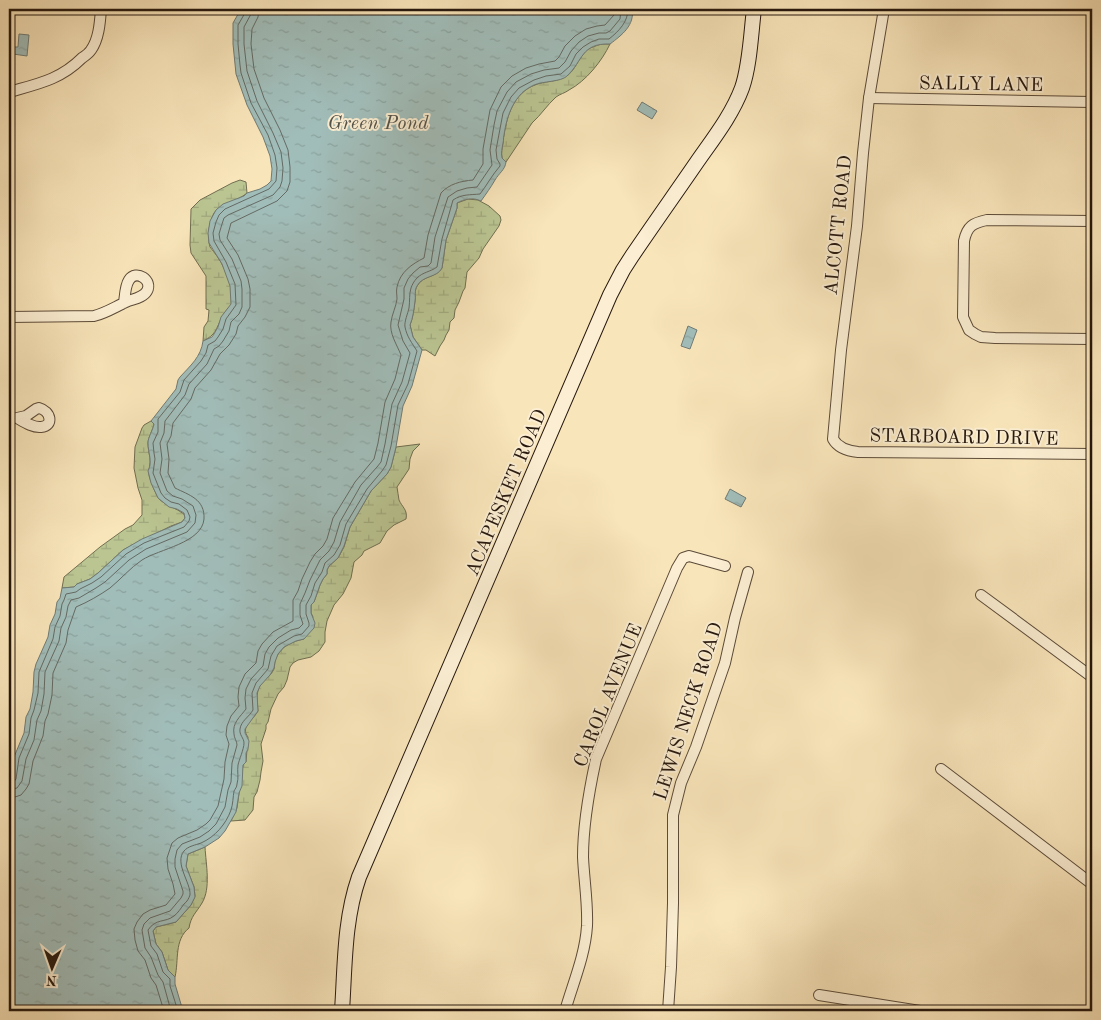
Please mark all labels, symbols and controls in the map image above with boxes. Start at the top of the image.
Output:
street label: SALLY LANE [919,75,1043,96]
water label: Green Pond [327,114,429,134]
street label: ALCOTT ROAD [823,154,856,296]
street label: ACAPESKET ROAD [464,407,551,579]
street label: STARBOARD DRIVE [869,427,1059,450]
street label: LEWIS NECK ROAD [652,620,727,803]
street label: CAROL AVENUE [572,621,647,770]
north arrow [28,942,78,992]
text: N [46,973,57,987]

